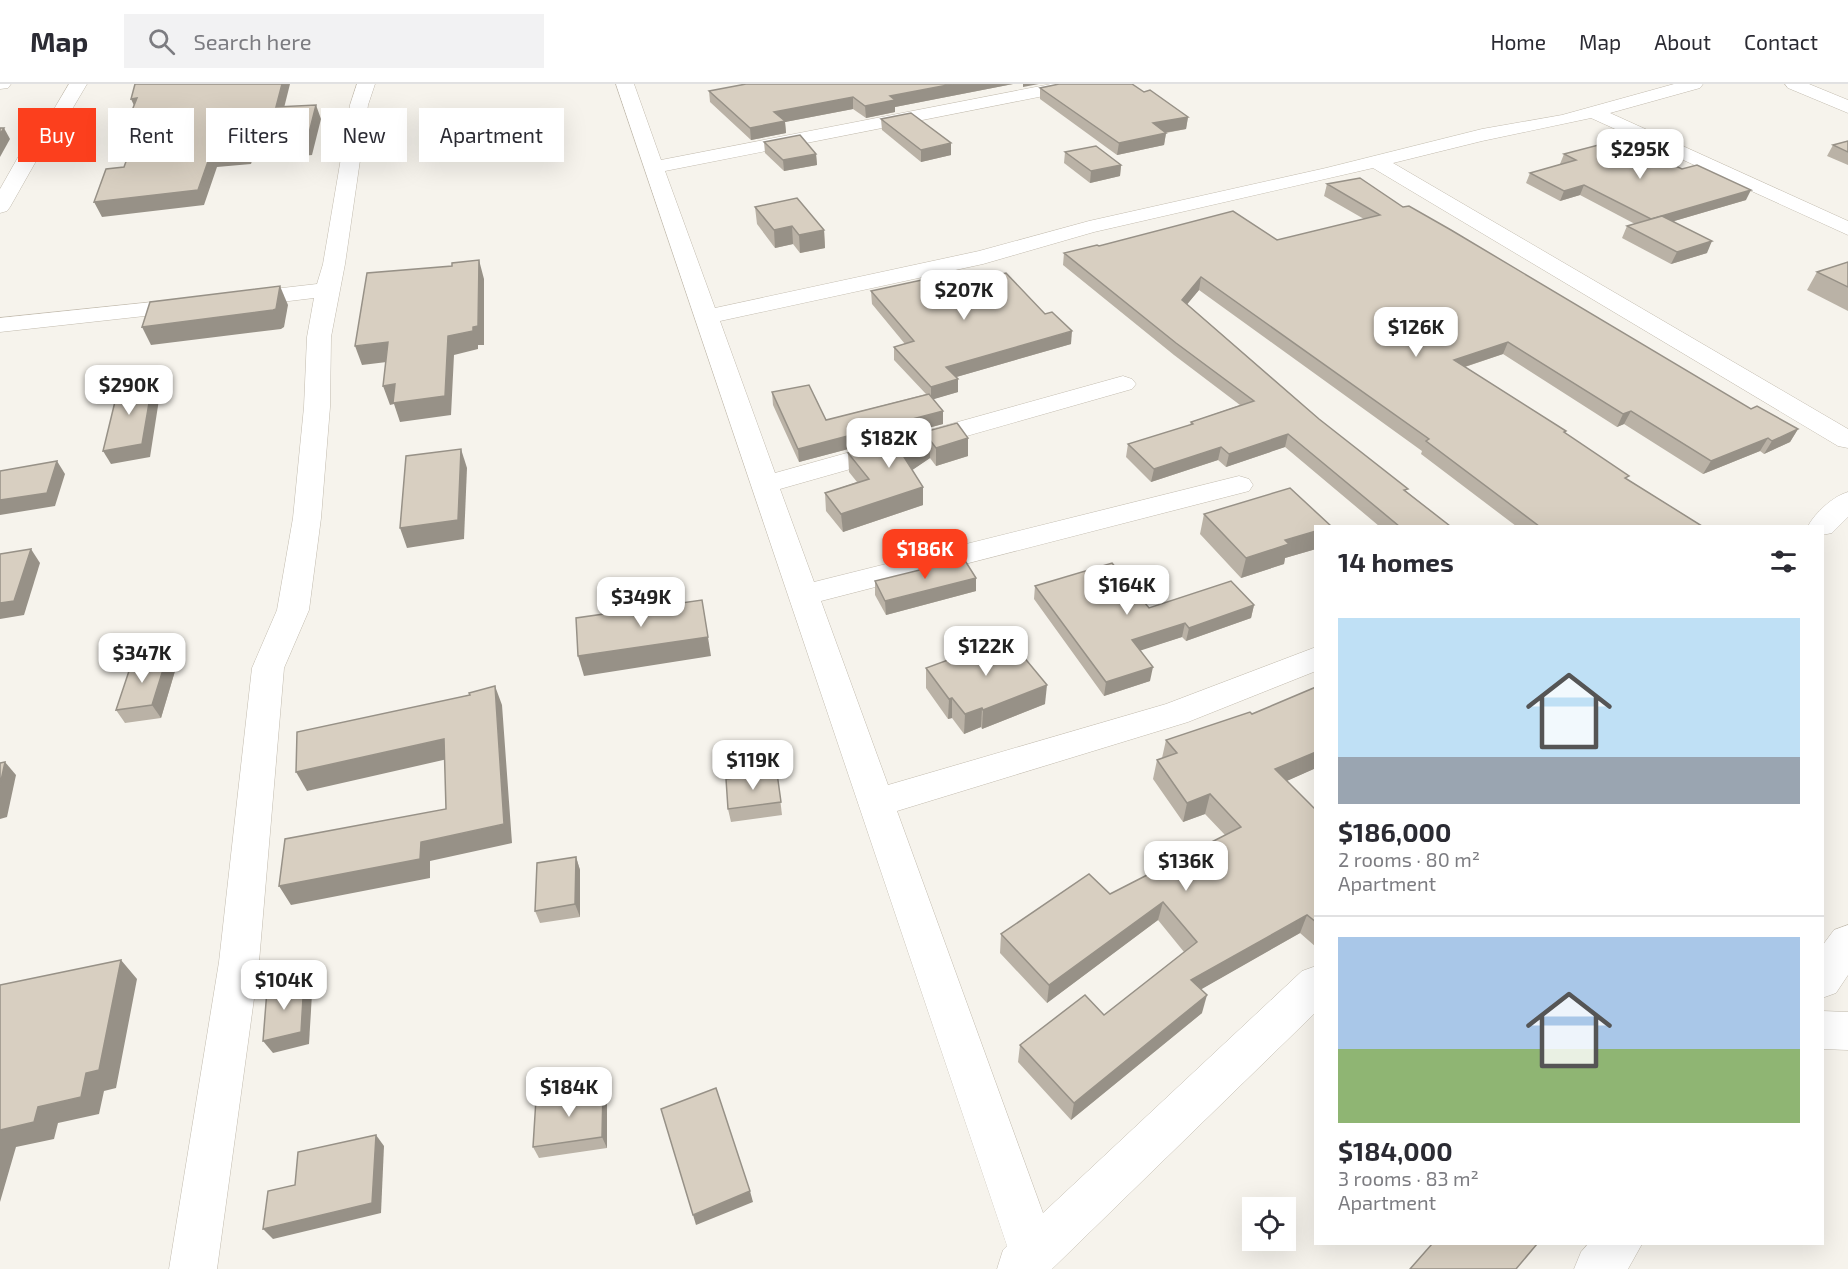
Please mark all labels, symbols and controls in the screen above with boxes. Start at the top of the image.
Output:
search box [124,14,544,68]
text: Map [30,24,88,58]
icon: search [145,25,178,58]
text: Search here [193,28,312,54]
text: Home [1490,29,1546,54]
text: Map [1579,29,1621,54]
text: About [1654,29,1711,54]
text: Contact [1744,29,1818,54]
chip: Buy [18,108,96,162]
chip: Rent [108,108,194,162]
chip: Filters [206,108,309,162]
chip: New [321,108,407,162]
chip: Apartment [419,108,564,162]
pin: $295K [1598,129,1682,180]
text: $295K [1611,136,1669,160]
pin: $207K [922,270,1006,321]
text: $207K [934,277,994,301]
pin: $126K [1374,307,1458,358]
text: $126K [1388,314,1444,338]
pin: $290K [87,365,171,416]
text: $290K [99,372,159,396]
pin: $182K [847,418,931,469]
text: $182K [861,425,918,449]
pin: $186K [883,529,967,580]
text: $186K [896,536,954,560]
icon: filters [1767,545,1800,578]
text: 14 homes [1338,546,1454,577]
pin: $164K [1085,565,1169,616]
text: $164K [1098,572,1156,596]
pin: $349K [599,577,683,628]
text: $349K [611,584,671,608]
pin: $122K [944,626,1028,677]
pin: $347K [100,633,184,684]
text: $122K [958,633,1014,657]
text: $347K [113,640,171,664]
icon: home [1515,657,1623,765]
pin: $119K [711,740,795,791]
text: $119K [726,747,780,771]
text: $186,000 [1338,816,1451,847]
pin: $136K [1144,841,1228,892]
text: 2 rooms · 80 m² [1338,847,1480,871]
text: $136K [1158,848,1214,872]
text: Apartment [1338,871,1436,895]
pin: $104K [242,960,326,1011]
text: $104K [255,967,313,991]
icon: home [1515,976,1623,1084]
pin: $184K [527,1067,611,1118]
text: $184K [540,1074,598,1098]
text: $184,000 [1338,1135,1453,1166]
text: 3 rooms · 83 m² [1338,1166,1479,1190]
text: Apartment [1338,1190,1436,1214]
map controls [1242,1197,1296,1251]
button: locate [1242,1197,1296,1251]

